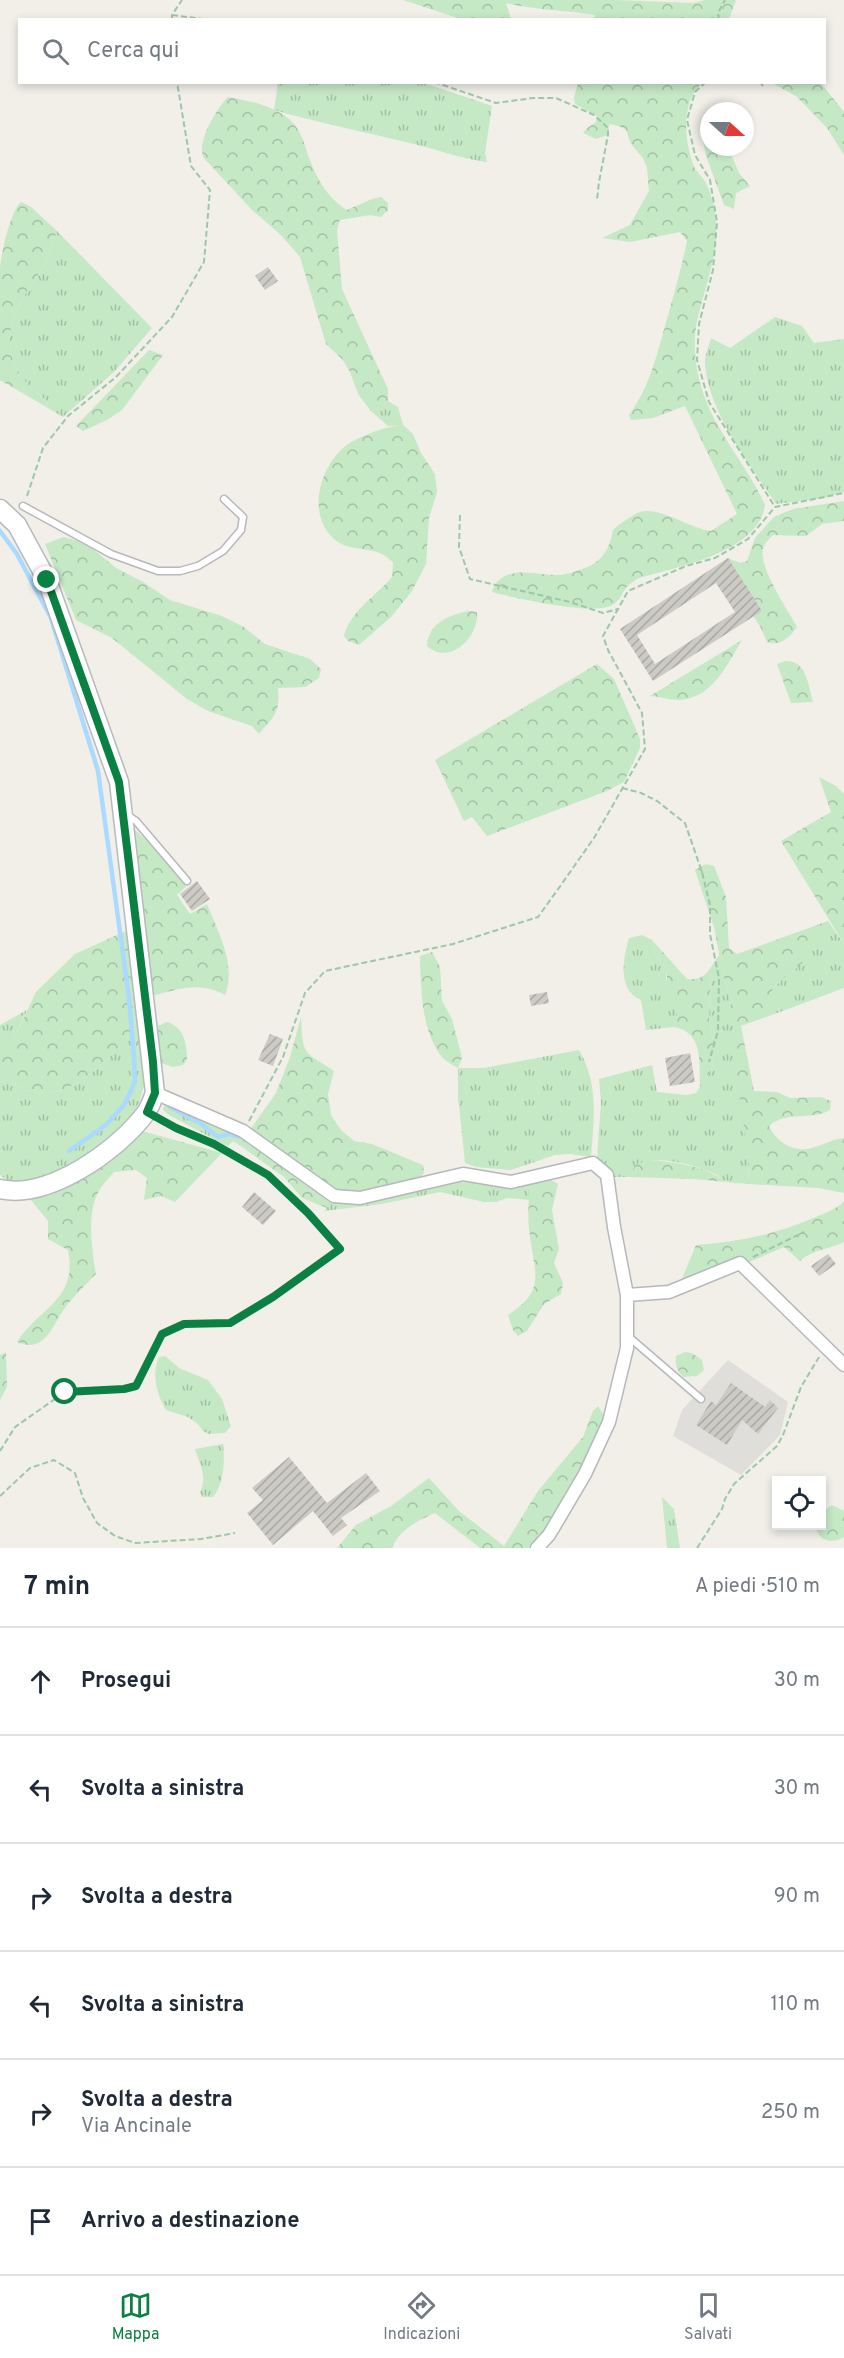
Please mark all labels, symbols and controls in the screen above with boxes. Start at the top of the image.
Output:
search box [18,18,826,84]
icon: search [39,35,72,68]
text: Cerca qui [87,38,179,65]
north arrow [700,102,754,156]
route end [33,566,59,592]
route start [51,1378,77,1404]
map controls [772,1476,826,1530]
button: locate [772,1476,826,1530]
text: 7 min [24,1571,90,1604]
text: A piedi · 510 m [695,1574,820,1600]
icon: ahead [24,1665,57,1698]
text: Prosegui [81,1668,171,1695]
text: 30 m [774,1668,820,1694]
icon: left [24,1773,57,1806]
text: Svolta a sinistra [81,1776,244,1803]
text: 30 m [774,1776,820,1802]
icon: right [24,1881,57,1914]
text: Svolta a destra [81,1884,233,1911]
text: 90 m [774,1884,820,1910]
icon: left [24,1989,57,2022]
text: Svolta a sinistra [81,1992,244,2019]
text: 110 m [771,1992,820,2018]
text: Svolta a destra [81,2087,233,2114]
icon: right [24,2097,57,2130]
text: 250 m [761,2100,820,2126]
text: Via Ancinale [81,2114,192,2140]
icon: arrive [24,2205,57,2238]
text: Arrivo a destinazione [81,2208,299,2235]
tab: Mappa [112,2289,160,2345]
tab: Indicazioni [383,2289,460,2345]
tab: Salvati [684,2289,732,2345]

